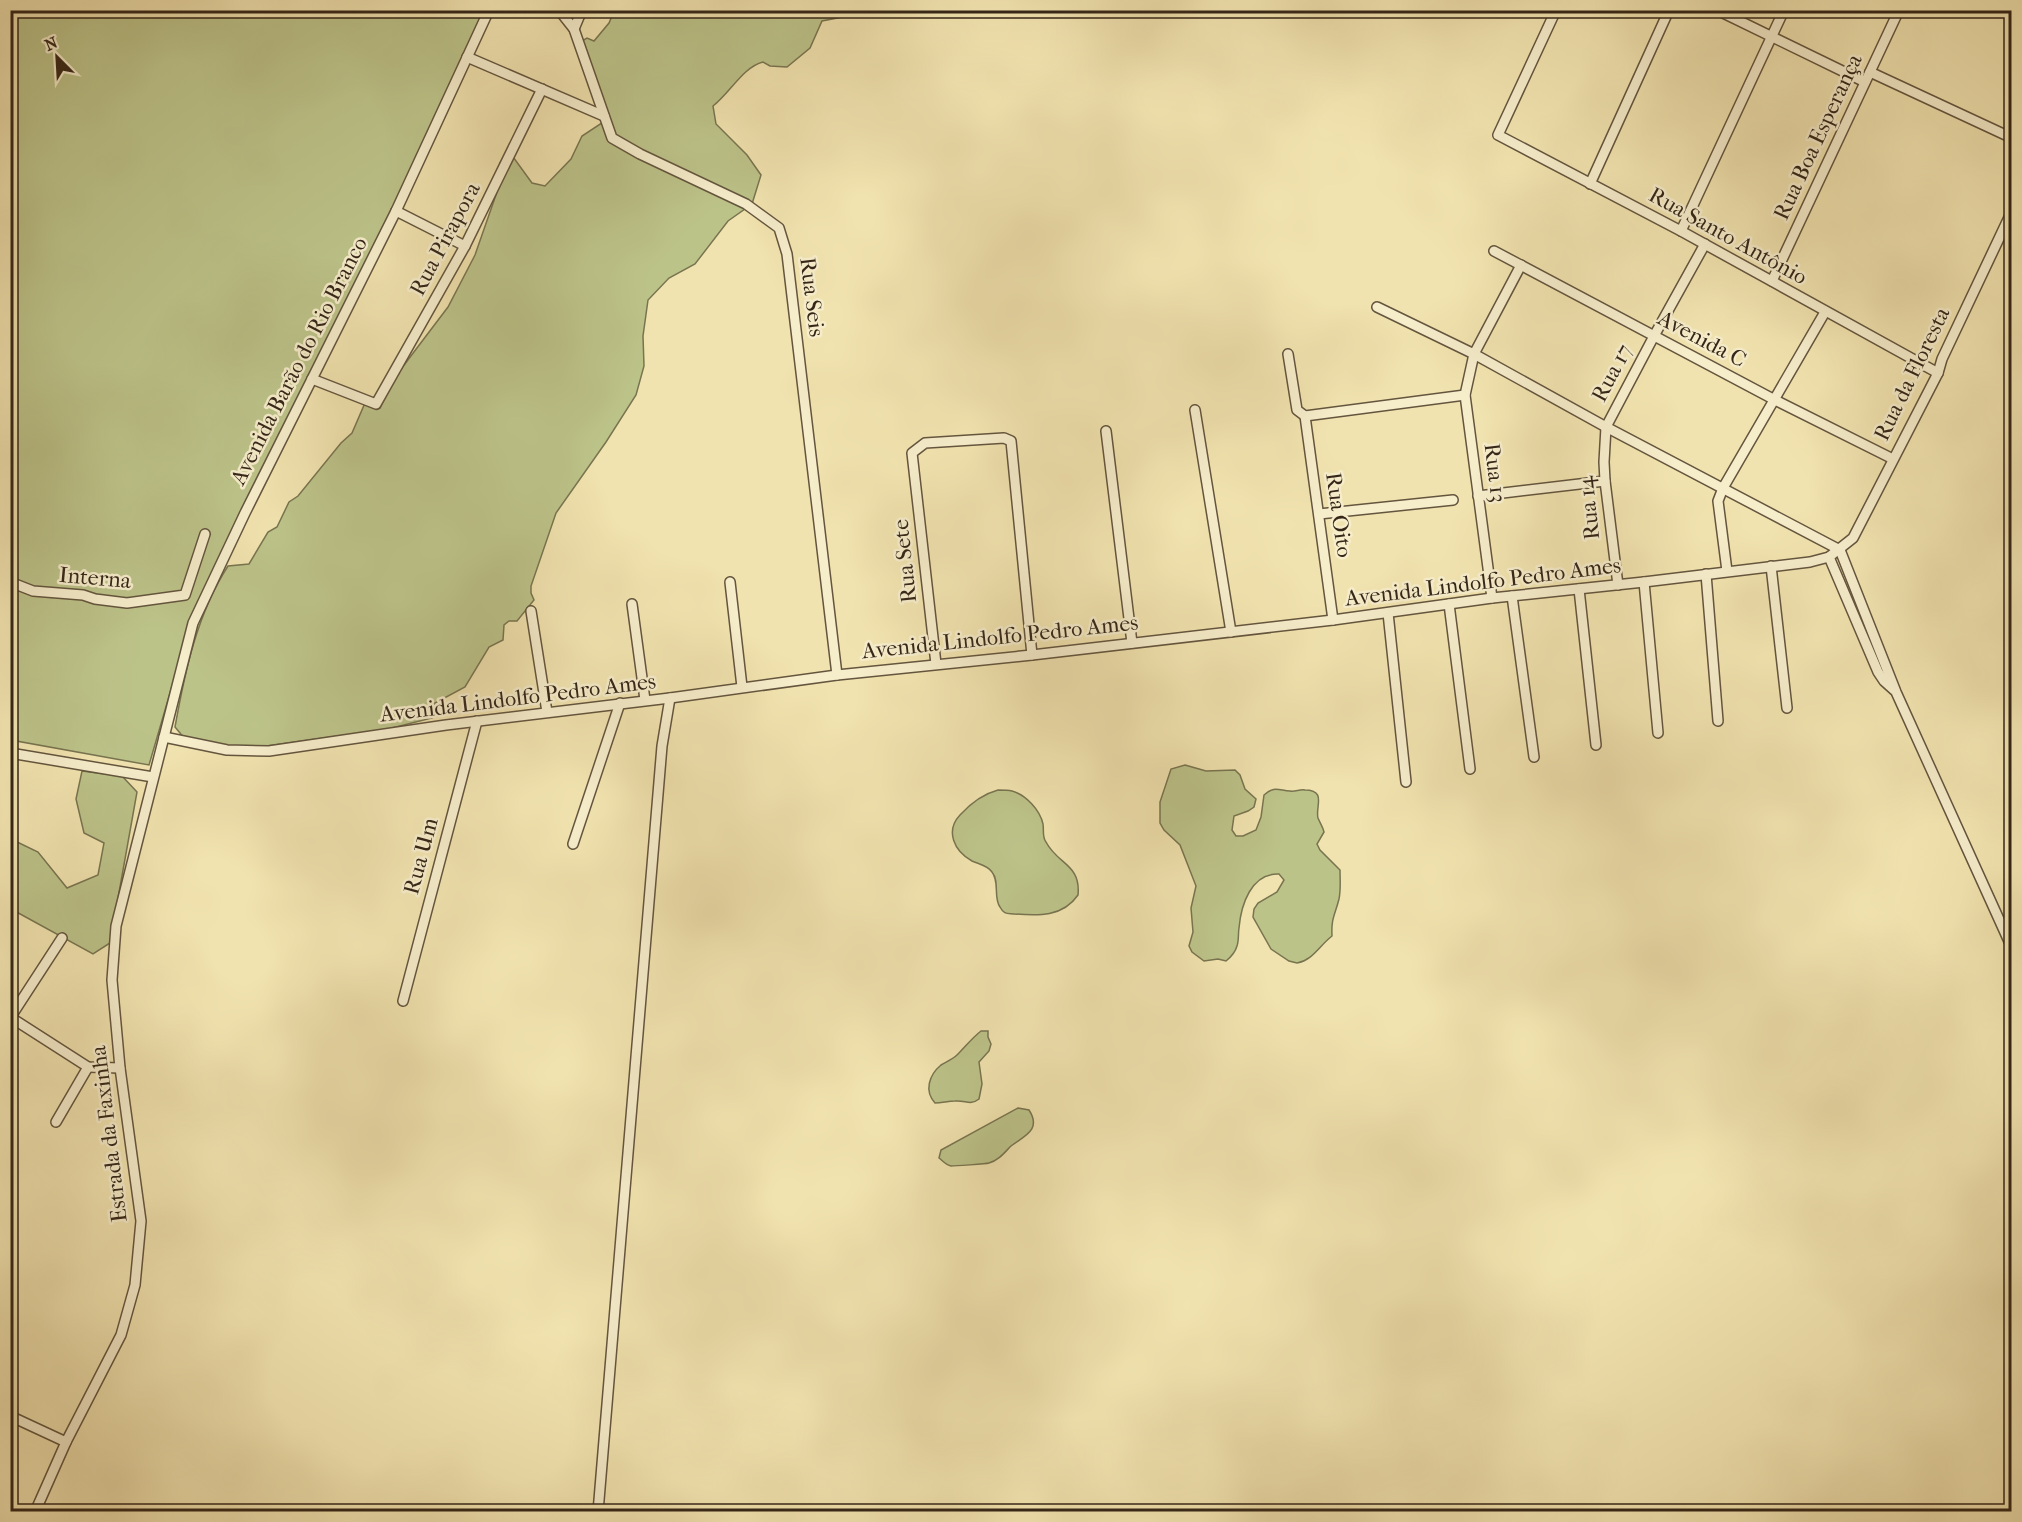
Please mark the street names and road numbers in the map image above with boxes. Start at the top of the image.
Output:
street label: Rua Boa Esperança [1768,49,1868,224]
street label: Rua Pirapora [404,177,486,300]
street label: Rua Santo Antônio [1644,182,1812,290]
street label: Avenida Barão do Rio Branco [225,233,373,490]
street label: Rua Seis [794,256,830,338]
street label: Rua da Floresta [1869,302,1956,445]
street label: Avenida C [1653,305,1751,373]
street label: Rua 17 [1586,340,1638,406]
street label: Rua 13 [1478,442,1512,504]
street label: Rua Oito [1320,471,1358,559]
street label: Rua 14 [1573,474,1605,541]
street label: Rua Sete [888,518,922,604]
street label: Avenida Lindolfo Pedro Ames [1343,552,1622,612]
street label: Interna [58,562,133,594]
street label: Avenida Lindolfo Pedro Ames [860,610,1139,665]
street label: Avenida Lindolfo Pedro Ames [378,668,657,728]
street label: Rua Um [398,814,444,897]
street label: Estrada da Faxinha [85,1043,133,1224]

